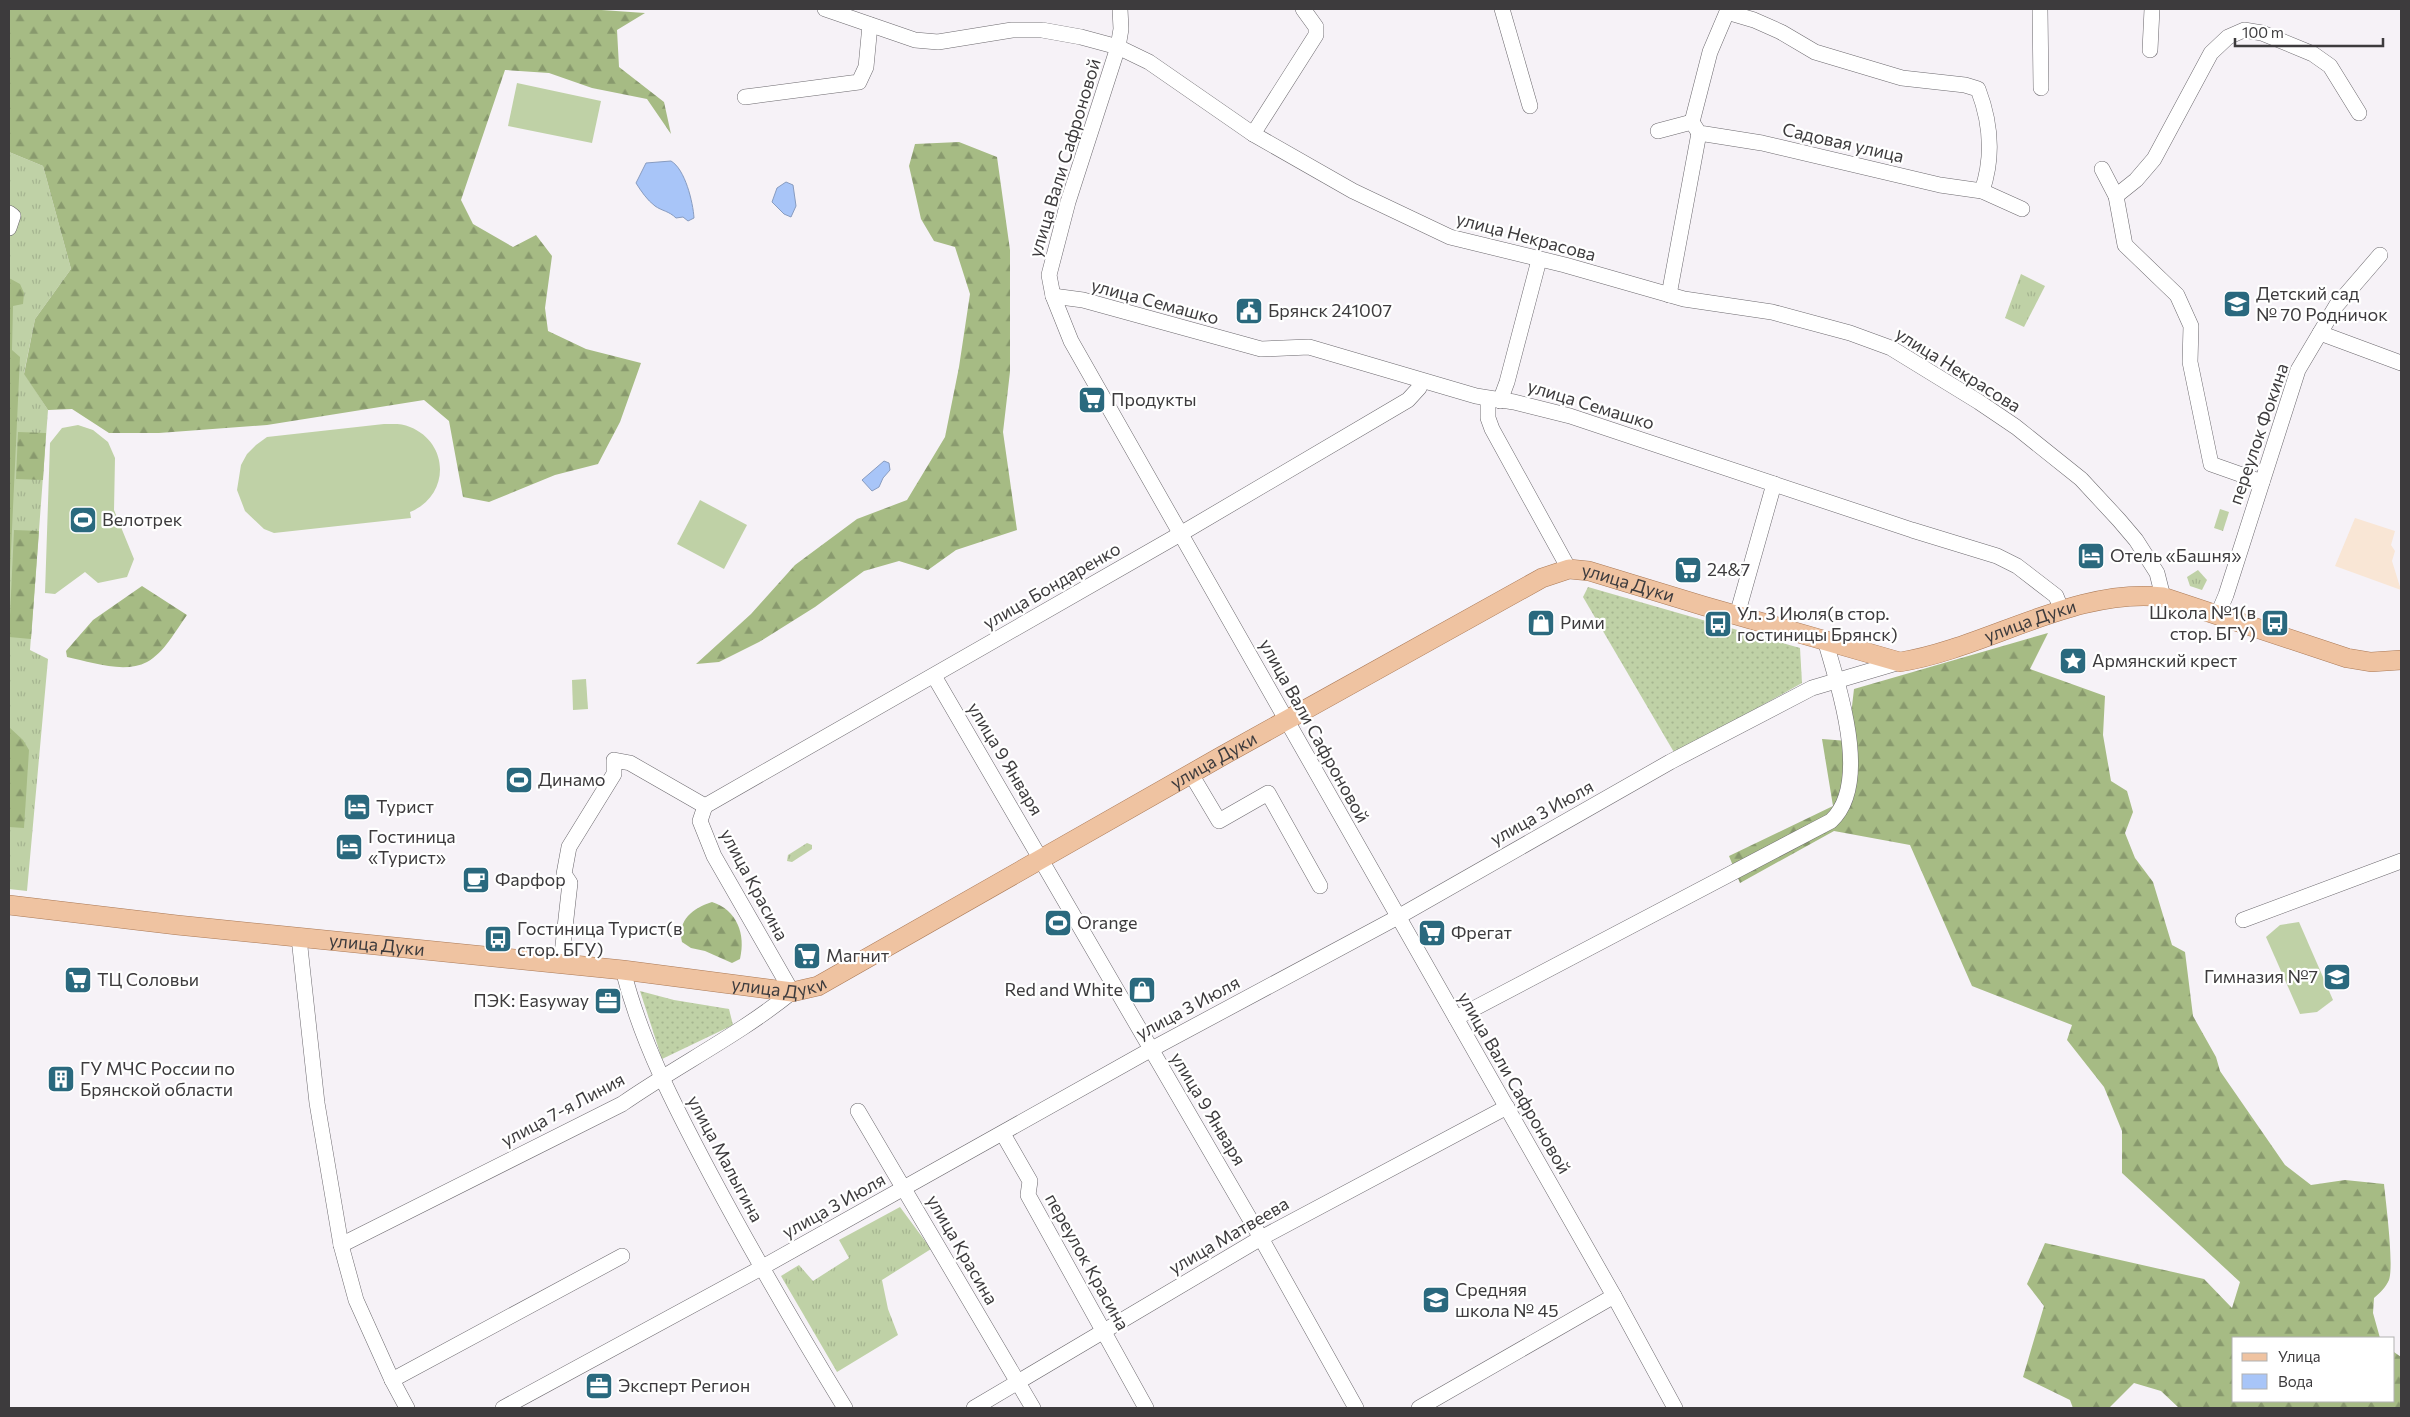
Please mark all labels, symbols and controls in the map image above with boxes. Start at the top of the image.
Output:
scale bar [2235,15,2382,47]
text: 100 m [2242,23,2284,41]
street label: улица Вали Сафроновой [1023,56,1105,260]
street label: Садовая улица [1780,117,1906,167]
street label: улица Некрасова [1454,207,1599,265]
street label: улица Семашко [1089,273,1222,329]
place label: Детский сад № 70 Родничок [2256,282,2388,325]
school or university icon: Детский сад № 70 Родничок [2222,289,2252,319]
public building icon: Брянск 241007 [1234,296,1264,326]
place label: Брянск 241007 [1268,299,1392,321]
street label: улица Некрасова [1892,322,2025,417]
street label: переулок Фокина [2224,360,2293,507]
street label: улица Семашко [1525,374,1657,434]
supermarket icon: Продукты [1077,385,1107,415]
place label: Продукты [1111,388,1196,410]
sports icon: Велотрек [68,505,98,535]
place label: Велотрек [102,508,183,530]
street label: улица Бондаренко [979,537,1124,633]
hotel icon: Отель «Башня» [2076,541,2106,571]
place label: Отель «Башня» [2110,544,2241,566]
supermarket icon: 24&7 [1673,555,1703,585]
street label: улица Дуки [1581,558,1677,606]
place label: 24&7 [1707,558,1750,580]
street label: улица Дуки [1981,594,2079,647]
place label: Школа №1(в стор. БГУ) [2149,601,2256,644]
place label: Ул. 3 Июля(в стор. гостиницы Брянск) [1737,602,1898,645]
shop icon: Рими [1526,608,1556,638]
bus stop icon: Школа №1(в стор. БГУ) [2260,608,2290,638]
bus stop icon: Ул. 3 Июля(в стор. гостиницы Брянск) [1703,609,1733,639]
place label: Рими [1560,611,1605,633]
street label: улица Вали Сафроновой [1255,635,1375,826]
place icon: Армянский крест [2058,646,2088,676]
place label: Армянский крест [2092,649,2238,671]
street label: улица 9 Января [963,698,1048,819]
street label: улица Дуки [1166,727,1261,793]
sports icon: Динамо [504,765,534,795]
place label: Динамо [538,768,606,790]
street label: улица 3 Июля [1486,775,1597,849]
hotel icon: Турист [342,792,372,822]
place label: Турист [376,795,434,817]
place label: Гостиница «Турист» [368,825,456,868]
street label: улица Красина [716,825,794,944]
hotel icon: Гостиница «Турист» [334,832,364,862]
cafe icon: Фарфор [461,865,491,895]
place label: Фарфор [495,868,566,890]
sports icon: Orange [1043,908,1073,938]
place label: Orange [1077,911,1138,933]
place label: Гостиница Турист(в стор. БГУ) [517,917,682,960]
supermarket icon: Фрегат [1417,918,1447,948]
place label: Фрегат [1451,921,1513,943]
bus stop icon: Гостиница Турист(в стор. БГУ) [483,924,513,954]
street label: улица Дуки [328,928,426,960]
supermarket icon: Магнит [792,941,822,971]
place label: Магнит [826,944,890,966]
school or university icon: Гимназия №7 [2322,962,2352,992]
supermarket icon: ТЦ Соловьи [63,965,93,995]
place label: Гимназия №7 [2204,965,2318,987]
place label: ТЦ Соловьи [97,968,199,990]
street label: улица Дуки [730,971,830,1003]
street label: улица 3 Июля [1132,971,1243,1044]
shop icon: Red and White [1127,975,1157,1005]
place label: Red and White [1005,978,1123,1000]
office icon: ПЭК: Easyway [593,986,623,1016]
street label: улица Вали Сафроновой [1454,988,1576,1177]
place label: ПЭК: Easyway [473,989,589,1011]
street label: улица 9 Января [1166,1048,1251,1169]
place label: ГУ МЧС России по Брянской области [80,1057,235,1100]
building icon: ГУ МЧС России по Брянской области [46,1064,76,1094]
street label: улица 7-я Линия [497,1067,628,1151]
street label: улица Малыгина [683,1091,769,1226]
street label: улица 3 Июля [778,1168,889,1242]
street label: переулок Красина [1041,1189,1135,1334]
street label: улица Красина [922,1191,1003,1308]
street label: улица Матвеева [1165,1192,1292,1278]
place label: Средняя школа № 45 [1455,1278,1559,1321]
school or university icon: Средняя школа № 45 [1421,1285,1451,1315]
legend [2232,1337,2395,1402]
text: Улица [2278,1347,2320,1365]
office icon: Эксперт Регион [584,1371,614,1401]
text: Вода [2278,1372,2313,1390]
place label: Эксперт Регион [618,1374,750,1396]

